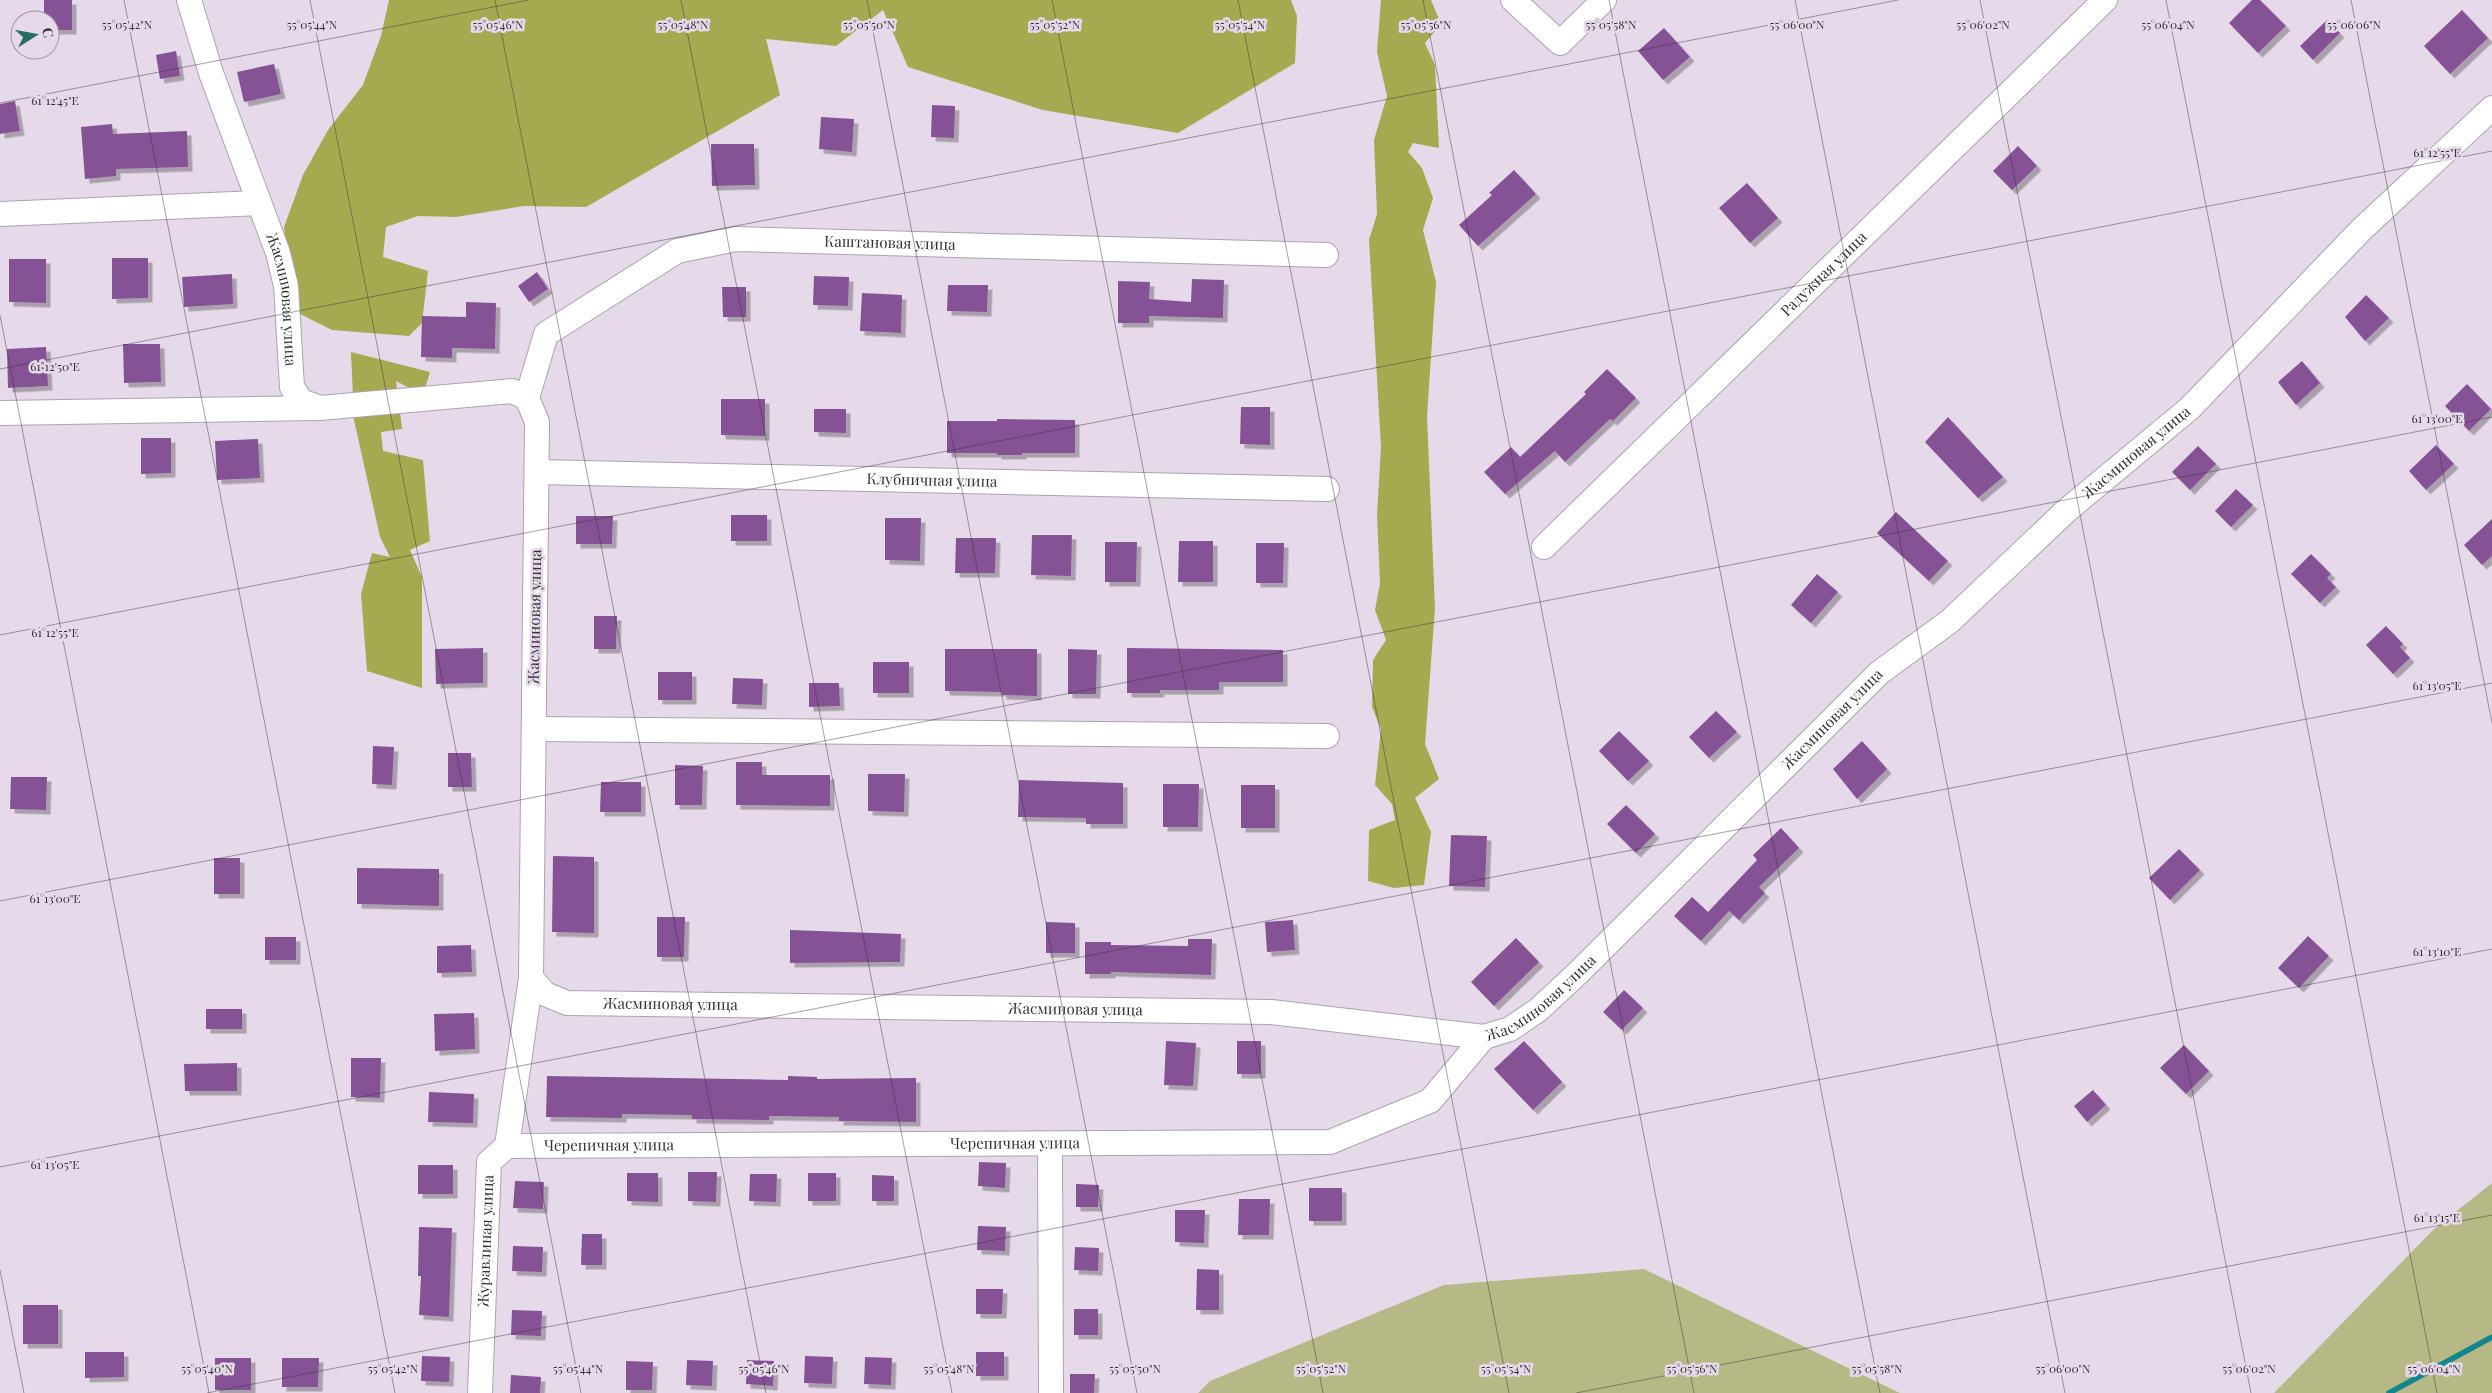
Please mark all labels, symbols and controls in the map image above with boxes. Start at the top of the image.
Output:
north arrow [10,10,60,60]
text: 55°05'42"N [102,16,153,32]
text: 55°05'44"N [287,16,338,32]
text: 55°05'46"N [473,16,524,32]
text: 55°05'48"N [657,16,709,32]
text: 55°05'50"N [843,16,895,32]
text: 55°05'52"N [1030,16,1081,32]
text: 55°05'54"N [1215,16,1266,32]
text: 55°05'56"N [1401,16,1452,32]
text: 55°05'58"N [1585,16,1637,32]
text: 55°06'00"N [1769,16,1825,32]
text: 55°06'02"N [1956,16,2010,32]
text: 55°06'04"N [2141,16,2195,32]
text: 55°06'06"N [2327,16,2382,32]
text: С [38,26,59,39]
text: 61°12'45"E [31,92,79,108]
text: 61°12'55"E [2413,144,2461,160]
street label: Радужная улица [1776,226,1871,320]
street label: Жасминовая улица [262,230,302,367]
street label: Каштановая улица [824,230,956,254]
text: 61°12'50"E [30,358,80,374]
street label: Жасминовая улица [2077,401,2194,503]
text: 61°13'00"E [2411,410,2463,426]
street label: Клубничная улица [866,468,998,491]
street label: Жасминовая улица [523,549,545,685]
text: 61°12'55"E [31,624,79,640]
street label: Жасминовая улица [1777,664,1887,773]
text: 61°13'05"E [2412,677,2462,693]
text: 61°13'00"E [29,890,81,906]
text: 61°13'10"E [2413,943,2461,959]
street label: Жасминовая улица [1483,949,1600,1045]
street label: Жасминовая улица [603,992,738,1014]
street label: Жасминовая улица [1008,998,1143,1019]
street label: Черепичная улица [950,1132,1080,1153]
street label: Черепичная улица [544,1134,674,1155]
text: 61°13'05"E [30,1156,80,1172]
street label: Журавлиная улица [472,1174,498,1308]
text: 61°13'15"E [2414,1209,2460,1225]
text: 55°05'40"N [181,1360,234,1376]
text: 55°05'42"N [368,1360,419,1376]
text: 55°05'44"N [553,1360,604,1376]
text: 55°05'46"N [739,1360,790,1376]
text: 55°05'48"N [923,1360,975,1376]
text: 55°05'50"N [1109,1360,1161,1376]
text: 55°05'52"N [1296,1360,1347,1376]
text: 55°05'54"N [1481,1360,1532,1376]
text: 55°05'56"N [1667,1360,1718,1376]
text: 55°05'58"N [1851,1360,1903,1376]
text: 55°06'00"N [2035,1360,2091,1376]
text: 55°06'02"N [2222,1360,2276,1376]
text: 55°06'04"N [2407,1360,2461,1376]

